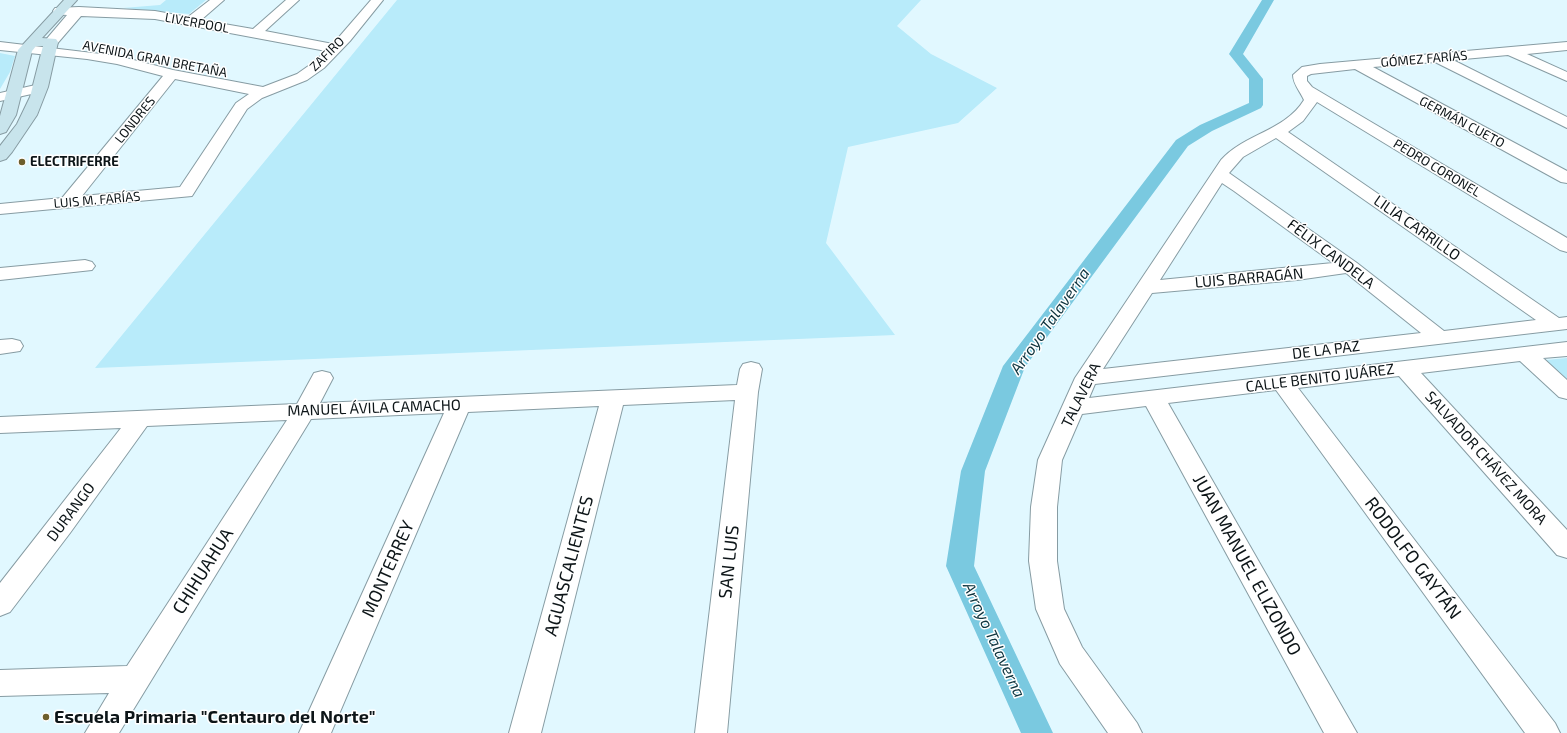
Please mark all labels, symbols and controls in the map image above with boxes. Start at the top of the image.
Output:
street label: LIVERPOOL [164,10,230,36]
street label: ZAFIRO [306,33,348,75]
street label: AVENIDA GRAN BRETAÑA [81,37,229,81]
street label: GÓMEZ FARÍAS [1380,47,1468,71]
street label: GERMÁN CUETO [1417,93,1507,151]
street label: LONDRES [111,94,159,146]
street label: PEDRO CORONEL [1391,136,1483,200]
place label: ELECTRIFERRE [30,154,119,170]
marker: ELECTRIFERRE [17,157,27,167]
street label: LUIS M. FARÍAS [53,188,141,212]
street label: LILIA CARRILLO [1370,192,1464,264]
street label: FÉLIX CANDELA [1284,215,1378,293]
water label: Arroyo Talaverna [1006,264,1094,378]
street label: LUIS BARRAGÁN [1194,264,1304,292]
street label: DE LA PAZ [1291,337,1361,363]
street label: TALAVERA [1058,360,1104,430]
street label: CALLE BENITO JUÁREZ [1245,360,1395,396]
street label: SALVADOR CHÁVEZ MORA [1421,388,1551,528]
street label: MANUEL ÁVILA CAMACHO [287,396,461,420]
street label: JUAN MANUEL ELIZONDO [1188,471,1306,659]
street label: DURANGO [43,479,99,545]
street label: AGUASCALIENTES [540,493,598,639]
street label: RODOLFO GAYTÁN [1360,493,1466,623]
street label: MONTERREY [357,517,419,621]
street label: CHIHUAHUA [168,524,238,618]
street label: SAN LUIS [714,524,744,600]
water label: Arroyo Talaverna [959,579,1029,701]
place label: Escuela Primaria "Centauro del Norte" [54,706,375,728]
marker: Escuela Primaria "Centauro del Norte" [41,712,51,722]

